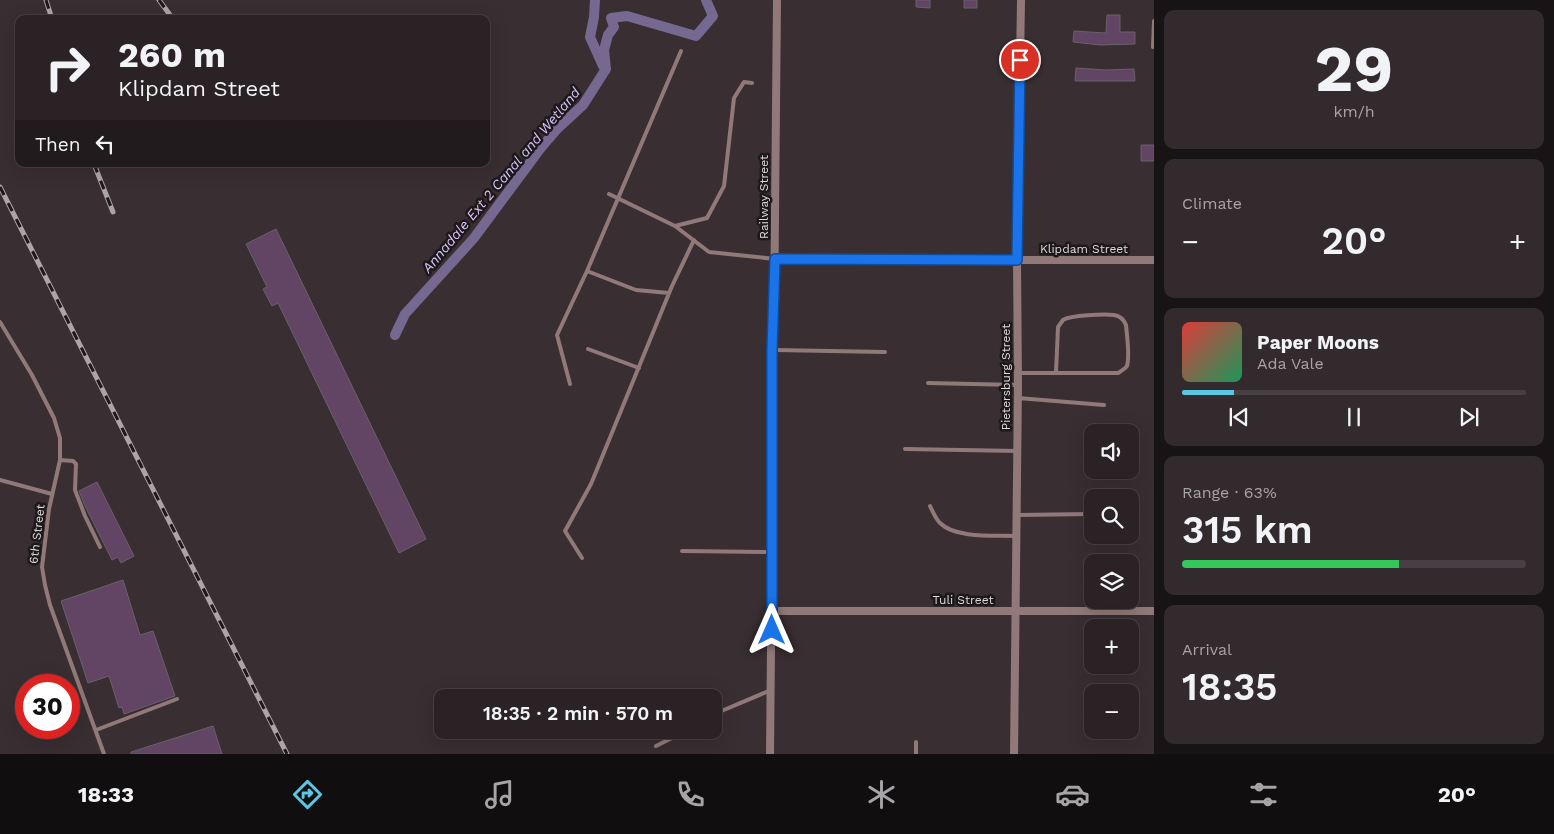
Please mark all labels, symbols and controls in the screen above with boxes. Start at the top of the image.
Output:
text: 29 [1315,31,1393,107]
text: 260 m [118,34,226,76]
icon: right [35,35,100,100]
pin [999,39,1041,81]
icon: arrive [1006,46,1034,74]
text: Klipdam Street [118,76,280,101]
water label: Annadale Ext 2 Canal and Wetland [418,84,583,276]
text: km/h [1333,102,1375,121]
icon: left [91,130,119,158]
text: Then [35,133,81,156]
street label: Railway Street [757,155,771,239]
text: Climate [1182,194,1242,213]
text: 20° [1322,219,1386,263]
text: − [1182,225,1199,258]
text: + [1509,225,1526,258]
street label: Klipdam Street [1040,242,1128,256]
street label: Pietersburg Street [999,324,1013,430]
text: Paper Moons [1257,331,1379,354]
text: Ada Vale [1257,354,1324,373]
icon: previous [1225,403,1253,431]
icon: pause [1340,403,1368,431]
icon: next [1455,403,1483,431]
map controls [1084,424,1139,739]
button: sound [1084,424,1139,479]
text: Range · 63% [1182,483,1277,502]
button: search [1084,489,1139,544]
street label: 6th Street [26,503,48,565]
text: 315 km [1182,508,1313,552]
button: layers [1084,554,1139,609]
street label: Tuli Street [933,593,993,607]
position arrow [745,603,797,655]
button: + [1084,619,1139,674]
text: Arrival [1182,640,1232,659]
text: 18:35 [1182,665,1277,709]
speed limit sign: 30 [15,674,80,739]
button: − [1084,684,1139,739]
text: 18:35 · 2 min · 570 m [483,702,673,725]
icon: directions [290,777,325,812]
icon: music [482,777,517,812]
icon: phone [673,777,708,812]
icon: climate [864,777,899,812]
icon: car [1055,777,1090,812]
icon: filters [1246,777,1281,812]
text: 18:33 [78,782,134,807]
text: 20° [1438,782,1476,807]

